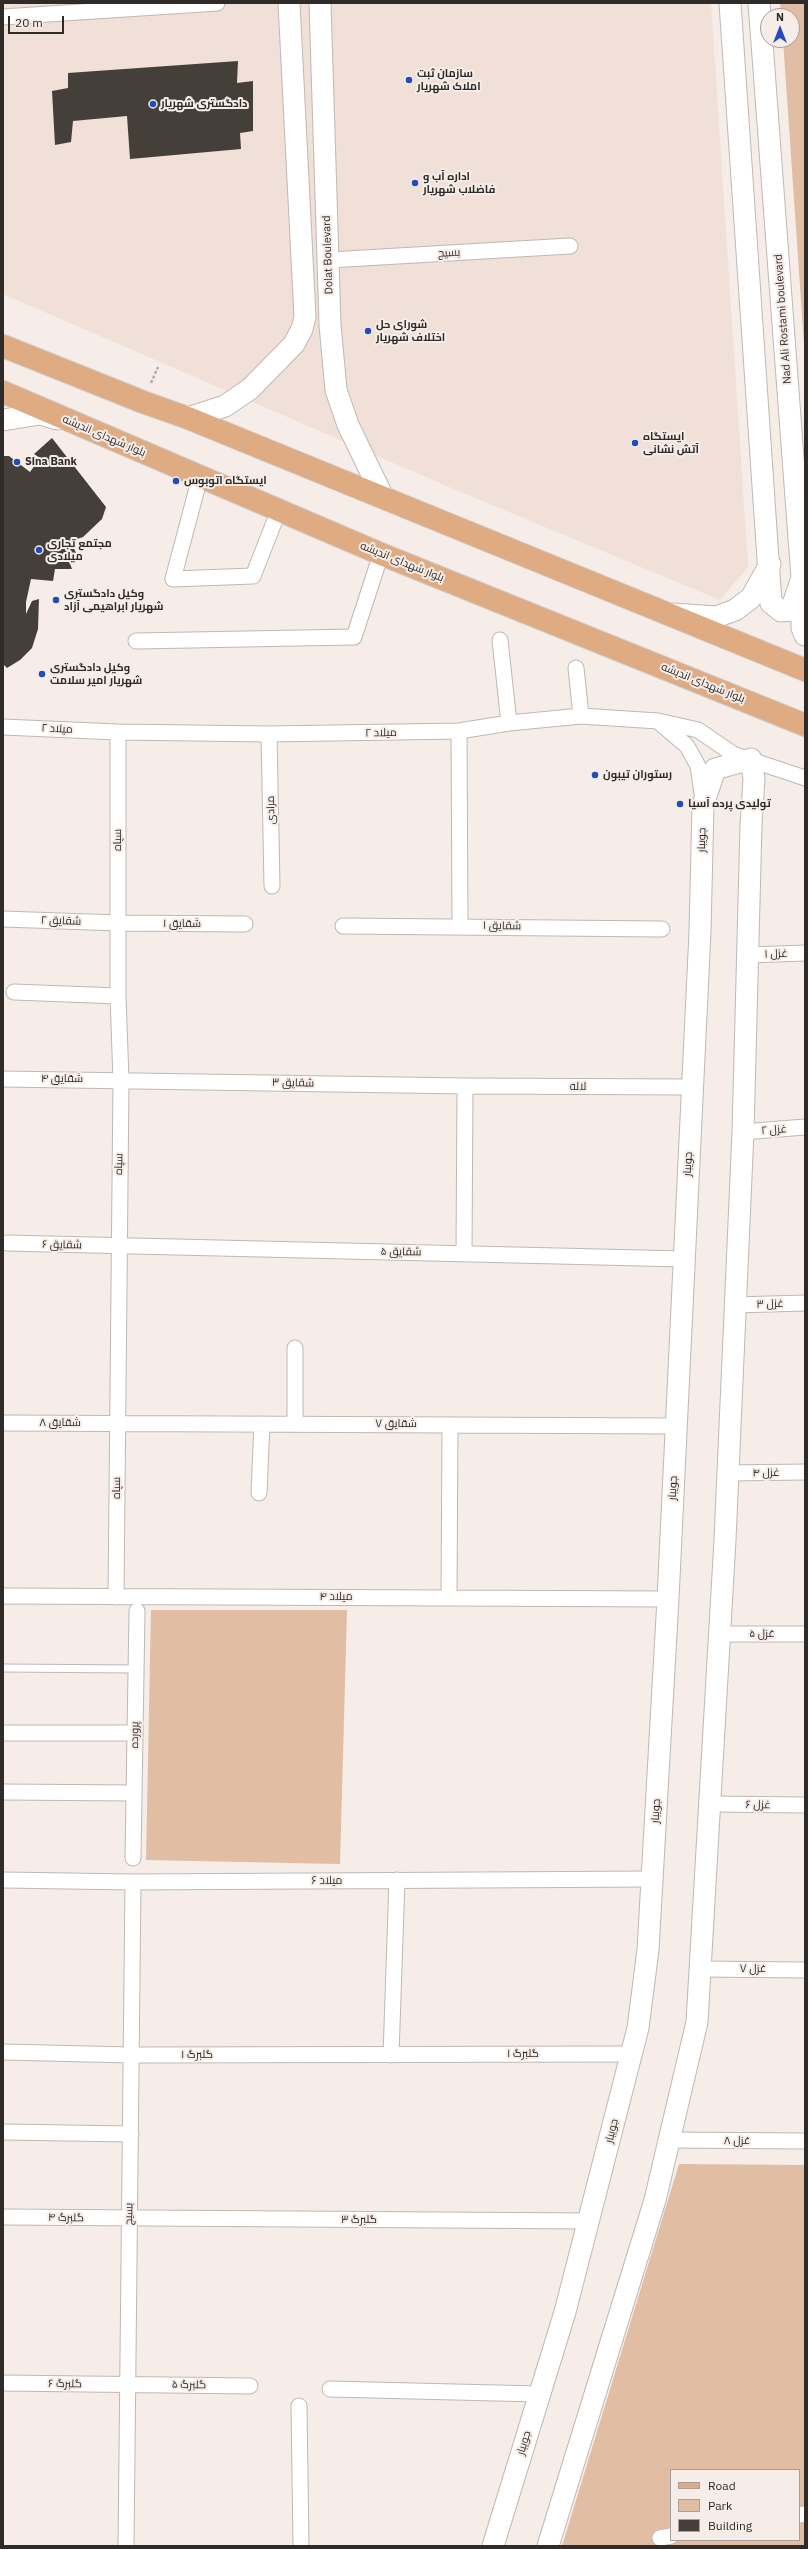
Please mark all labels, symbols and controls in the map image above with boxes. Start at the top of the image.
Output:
scale bar [10,8,66,34]
north arrow [760,8,800,48]
text: N [776,10,784,24]
text: 20 m [15,15,43,30]
place label: سازمان ثبت املاک شهریار [417,67,481,93]
marker: سازمان ثبت املاک شهریار [404,75,414,85]
place label: دادگستری شهریار [161,97,248,111]
marker: دادگستری شهریار [148,99,158,109]
place label: اداره آب و فاضلاب شهریار [423,170,496,196]
marker: اداره آب و فاضلاب شهریار [410,178,420,188]
street label: Dolat Boulevard [320,215,336,295]
street label: بسیج [437,246,461,260]
street label: Nad Ali Rostami boulevard [772,254,794,384]
place label: شورای حل اختلاف شهریار [376,318,445,344]
marker: شورای حل اختلاف شهریار [363,326,373,336]
street label: بلوار شهدای اندیشه [60,412,148,460]
place label: ایستگاه آتش نشانی [643,430,699,456]
marker: ایستگاه آتش نشانی [630,438,640,448]
place label: Sina Bank [25,455,77,469]
marker: Sina Bank [12,457,22,467]
place label: ایستگاه اتوبوس [184,474,267,488]
marker: ایستگاه اتوبوس [171,476,181,486]
place label: مجتمع تجاری میلادی [47,537,112,563]
street label: بلوار شهدای اندیشه [358,539,446,585]
marker: مجتمع تجاری میلادی [34,545,44,555]
place label: وکیل دادگستری شهریار ابراهیمی آزاد [64,587,164,613]
marker: وکیل دادگستری شهریار ابراهیمی آزاد [51,595,61,605]
street label: بلوار شهدای اندیشه [659,660,747,706]
place label: وکیل دادگستری شهریار امیر سلامت [50,661,142,687]
marker: وکیل دادگستری شهریار امیر سلامت [37,669,47,679]
street label: میلاد ۲ [41,722,73,736]
street label: میلاد ۲ [365,726,397,740]
place label: رستوران تیبون [603,768,672,782]
marker: رستوران تیبون [590,770,600,780]
street label: مرادی [264,796,278,824]
place label: تولیدی پرده آسیا [688,797,771,811]
marker: تولیدی پرده آسیا [675,799,685,809]
street label: جویبار [695,828,709,852]
street label: سپاه [111,829,125,851]
street label: شقایق ۲ [41,914,81,928]
street label: شقایق ۱ [163,917,201,931]
street label: شقایق ۱ [483,919,521,933]
street label: غزل ۱ [764,947,788,961]
street label: شقایق ۴ [41,1072,83,1086]
street label: شقایق ۳ [272,1076,314,1090]
street label: لاله [570,1080,586,1094]
street label: غزل ۲ [761,1123,787,1137]
street label: جویبار [681,1151,695,1177]
street label: سپاه [112,1153,126,1175]
street label: شقایق ۶ [42,1238,82,1252]
street label: شقایق ۵ [381,1245,421,1259]
street label: غزل ۳ [756,1297,784,1311]
street label: شقایق ۸ [39,1416,81,1430]
street label: شقایق ۷ [375,1417,417,1431]
street label: غزل ۴ [752,1466,780,1480]
street label: جویبار [666,1475,680,1501]
street label: سپاه [110,1477,124,1499]
street label: میلاد ۴ [320,1590,352,1604]
street label: غزل ۵ [749,1627,775,1641]
street label: پرورده [128,1721,142,1749]
street label: جویبار [649,1798,663,1824]
street label: غزل ۶ [745,1798,771,1812]
street label: میلاد ۶ [312,1874,342,1888]
street label: غزل ۷ [740,1962,766,1976]
street label: گلبرگ ۱ [507,2047,539,2061]
street label: گلبرگ ۱ [181,2048,213,2062]
street label: جویبار [603,2117,621,2145]
street label: غزل ۸ [724,2134,750,2148]
street label: بسیج [122,2203,136,2225]
street label: گلبرگ ۴ [48,2211,84,2225]
street label: گلبرگ ۳ [341,2213,377,2227]
street label: گلبرگ ۶ [48,2377,82,2391]
street label: گلبرگ ۵ [172,2378,206,2392]
street label: جویبار [514,2429,534,2457]
legend [670,2469,800,2541]
text: Road [708,2478,736,2493]
text: Park [708,2498,732,2513]
text: Building [708,2518,752,2533]

